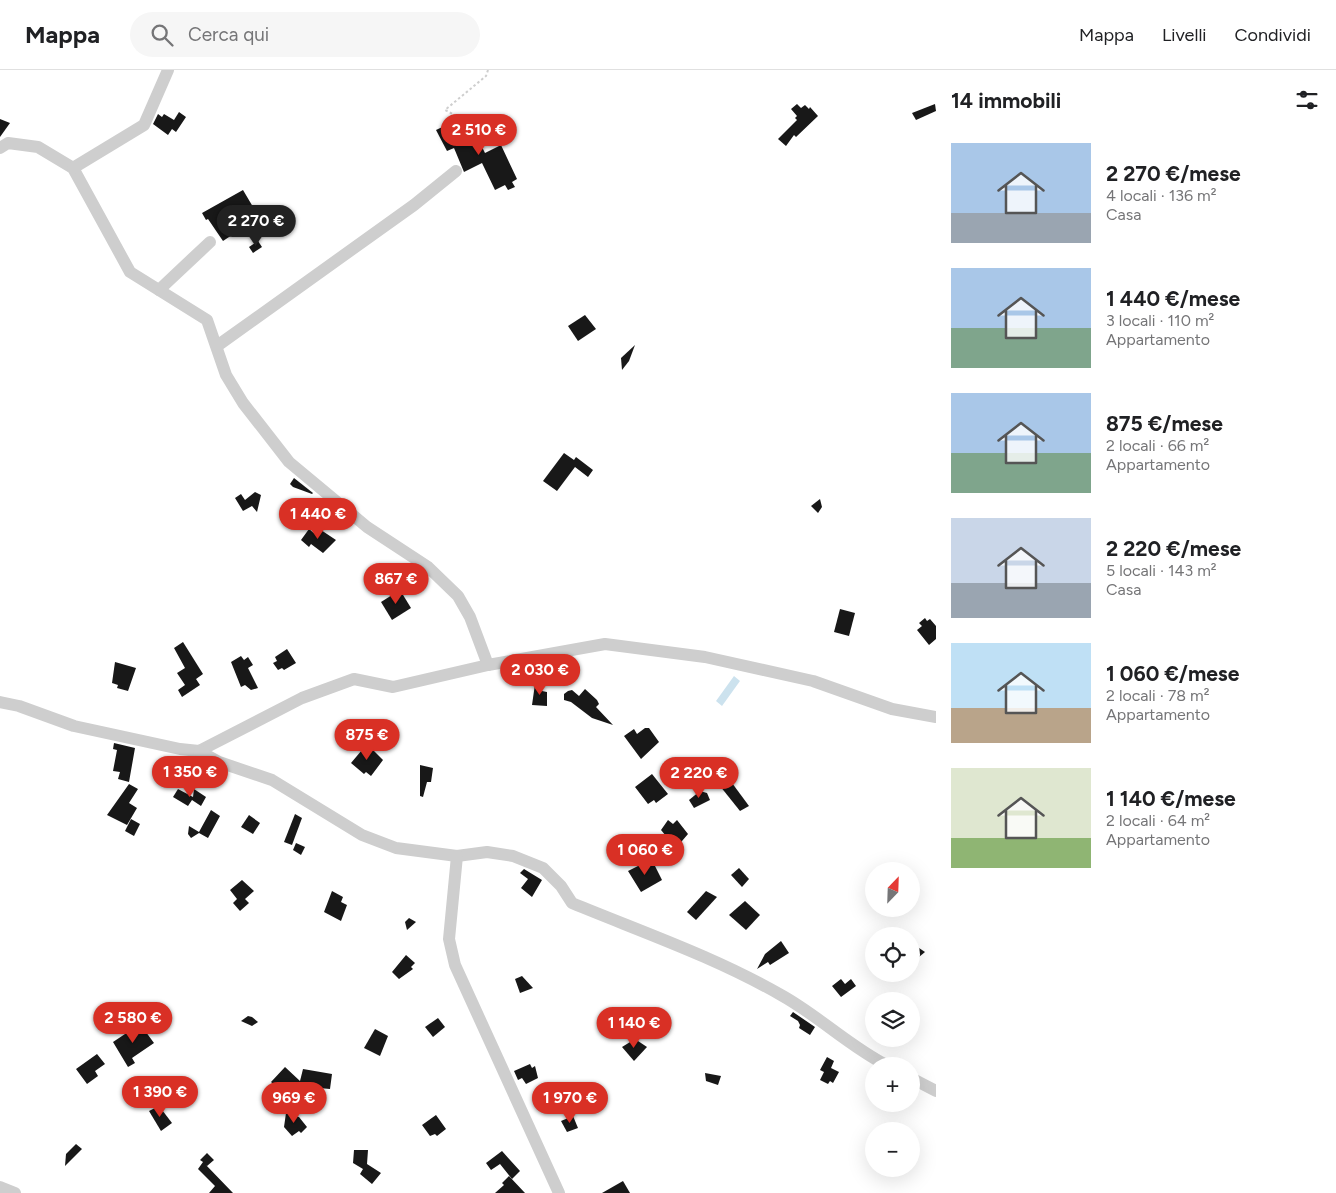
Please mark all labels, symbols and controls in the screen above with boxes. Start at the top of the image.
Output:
search box [130,12,480,57]
text: Mappa [25,20,100,49]
icon: search [148,21,176,49]
text: Cerca qui [188,23,269,46]
text: Mappa [1079,24,1134,46]
text: Livelli [1162,24,1207,46]
text: Condividi [1235,24,1311,46]
icon: filters [1293,86,1321,114]
text: 14 immobili [951,88,1061,113]
pin: 2 510 € [433,114,525,156]
text: 2 510 € [452,120,506,139]
text: 2 270 €/mese [1106,161,1241,186]
icon: home [991,163,1051,223]
text: 4 locali · 136 m² [1106,186,1216,205]
pin: 2 270 € [210,204,302,247]
text: Casa [1106,205,1141,224]
text: 2 270 € [228,211,284,230]
text: 1 440 €/mese [1106,286,1240,311]
icon: home [991,288,1051,348]
text: 3 locali · 110 m² [1106,311,1214,330]
text: Appartamento [1106,330,1210,349]
text: 875 €/mese [1106,411,1223,436]
icon: home [991,413,1051,473]
text: 2 locali · 66 m² [1106,436,1209,455]
text: Appartamento [1106,455,1210,474]
pin: 1 440 € [272,498,364,540]
text: 1 440 € [290,504,346,523]
text: 2 220 €/mese [1106,536,1241,561]
icon: home [991,538,1051,598]
text: 5 locali · 143 m² [1106,561,1217,580]
pin: 867 € [361,562,431,605]
text: 867 € [375,569,417,588]
text: Casa [1106,580,1141,599]
pin: 2 030 € [494,654,586,696]
text: 2 030 € [511,660,569,679]
text: 1 060 €/mese [1106,661,1239,686]
icon: home [991,663,1051,723]
text: 2 locali · 78 m² [1106,686,1209,705]
text: Appartamento [1106,705,1210,724]
pin: 875 € [332,718,402,761]
text: 875 € [346,725,388,744]
pin: 1 350 € [144,756,236,798]
pin: 2 220 € [653,756,745,799]
text: 1 350 € [163,762,217,781]
text: 2 220 € [671,763,727,782]
text: 1 140 €/mese [1106,786,1236,811]
icon: home [991,788,1051,848]
text: 2 locali · 64 m² [1106,811,1210,830]
text: Appartamento [1106,830,1210,849]
pin: 1 060 € [599,834,691,876]
text: 1 060 € [617,840,673,859]
north arrow [865,862,920,918]
map controls [865,862,920,1177]
button: locate [865,927,920,982]
button: layers [865,992,920,1047]
pin: 2 580 € [87,1002,179,1044]
pin: 1 140 € [588,1006,680,1049]
text: 2 580 € [104,1008,162,1027]
text: 1 140 € [608,1013,660,1032]
button: + [865,1057,920,1112]
pin: 1 390 € [114,1076,206,1118]
text: 1 390 € [133,1082,187,1101]
pin: 969 € [259,1082,329,1124]
pin: 1 970 € [524,1082,616,1124]
text: 969 € [273,1088,315,1107]
text: 1 970 € [543,1088,597,1107]
button: − [865,1122,920,1177]

